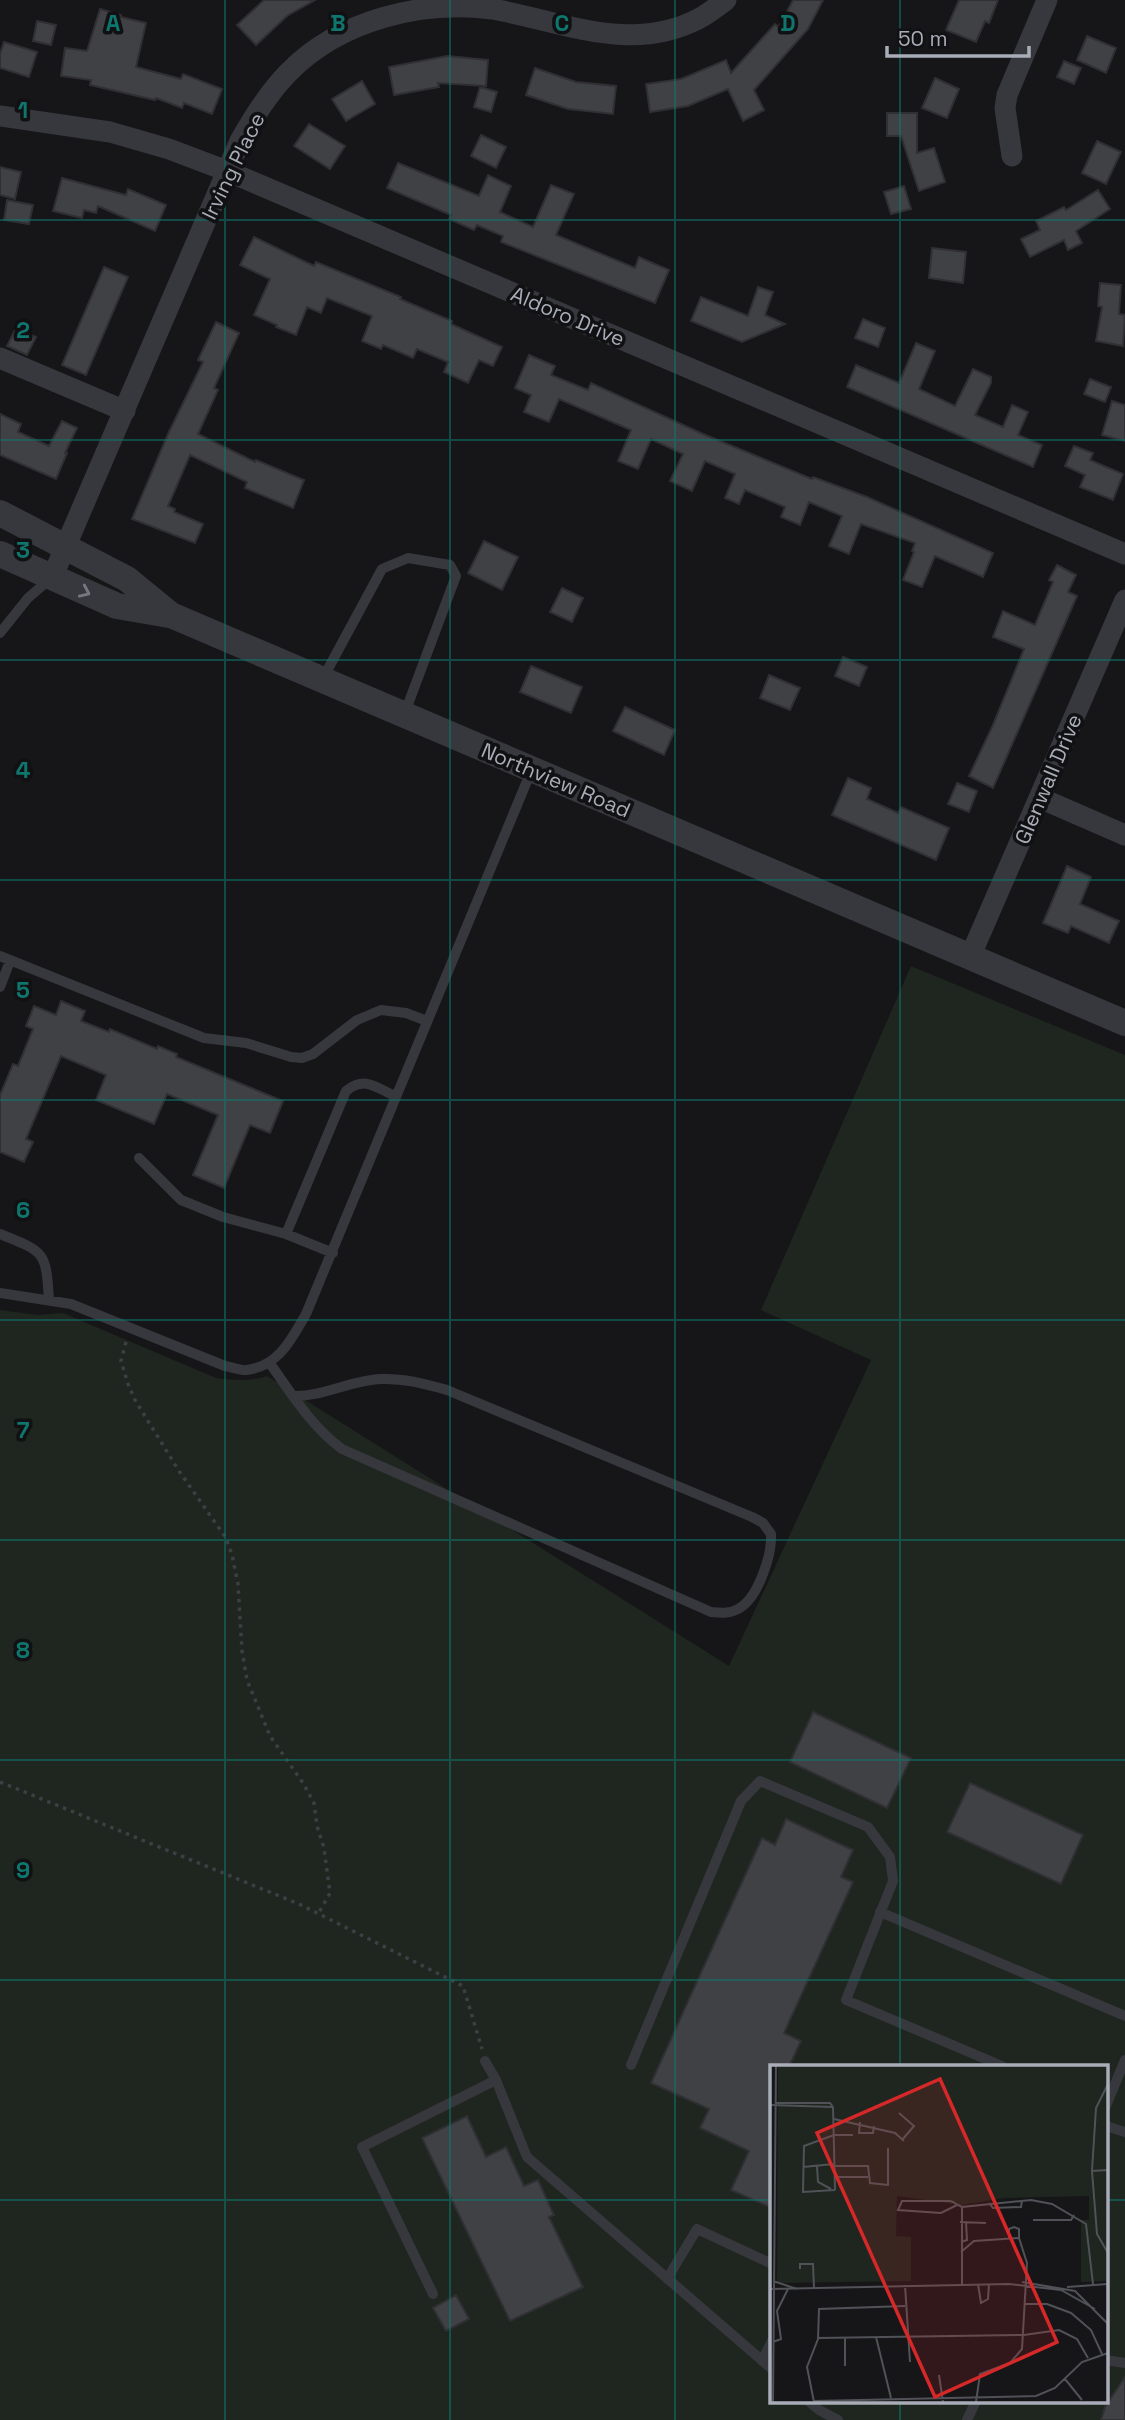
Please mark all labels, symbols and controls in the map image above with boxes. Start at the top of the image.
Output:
text: A [106,8,121,38]
text: B [330,8,346,38]
text: C [555,8,569,38]
text: D [780,8,796,38]
scale bar [887,14,1029,58]
text: 50 m [898,25,948,52]
text: 1 [18,95,28,125]
street label: Irving Place [195,108,271,224]
street label: Aldoro Drive [507,280,629,352]
text: 2 [16,315,30,345]
text: 3 [16,535,30,565]
one-way arrow [77,584,90,598]
street label: Glenwall Drive [1008,710,1088,848]
street label: Northview Road [477,736,635,824]
text: 4 [16,755,31,785]
text: 5 [16,975,30,1005]
text: 6 [16,1195,30,1225]
text: 7 [17,1415,30,1445]
text: 8 [16,1635,30,1665]
text: 9 [16,1855,30,1885]
inset map [770,2065,1108,2402]

